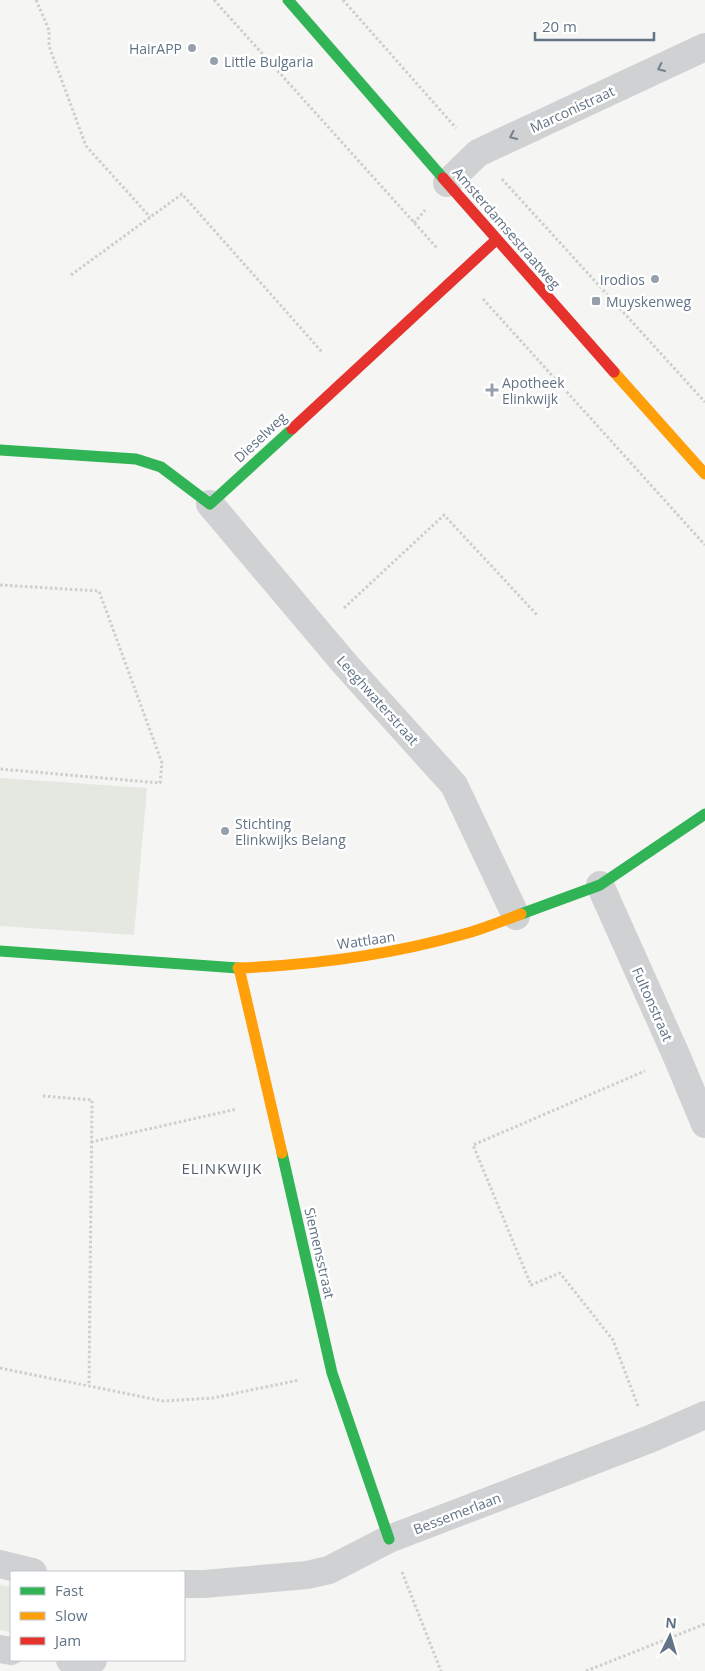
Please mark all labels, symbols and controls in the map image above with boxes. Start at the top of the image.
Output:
scale bar [535,10,654,42]
text: 20 m [542,16,577,36]
place label: HairAPP [129,39,182,58]
marker: HairAPP [186,42,198,54]
place label: Little Bulgaria [224,52,313,71]
marker: Little Bulgaria [208,55,220,67]
one-way arrow [657,61,666,72]
street label: Marconistraat [527,81,617,137]
one-way arrow [509,130,518,140]
street label: Amsterdamsestraatweg [449,163,565,293]
place label: Irodios [600,270,645,289]
marker: Irodios [649,273,661,285]
place label: Muyskenweg [606,292,691,311]
marker: Muyskenweg [590,295,602,307]
place label: Apotheek Elinkwijk [502,373,565,408]
marker: Apotheek Elinkwijk [486,384,498,396]
street label: Dieselweg [229,407,291,466]
street label: Leeghwaterstraat [333,651,423,749]
place label: Stichting Elinkwijks Belang [235,814,346,849]
marker: Stichting Elinkwijks Belang [219,825,231,837]
street label: Wattlaan [336,927,396,953]
street label: Fultonstraat [628,964,678,1044]
district label: ELINKWIJK [181,1158,263,1178]
street label: Siemensstraat [300,1206,340,1300]
street label: Bessemerlaan [410,1488,504,1538]
legend [10,1571,185,1661]
text: Fast [55,1580,84,1600]
text: Slow [55,1605,88,1625]
north arrow [645,1611,695,1661]
text: N [665,1613,678,1633]
text: Jam [53,1630,81,1650]

